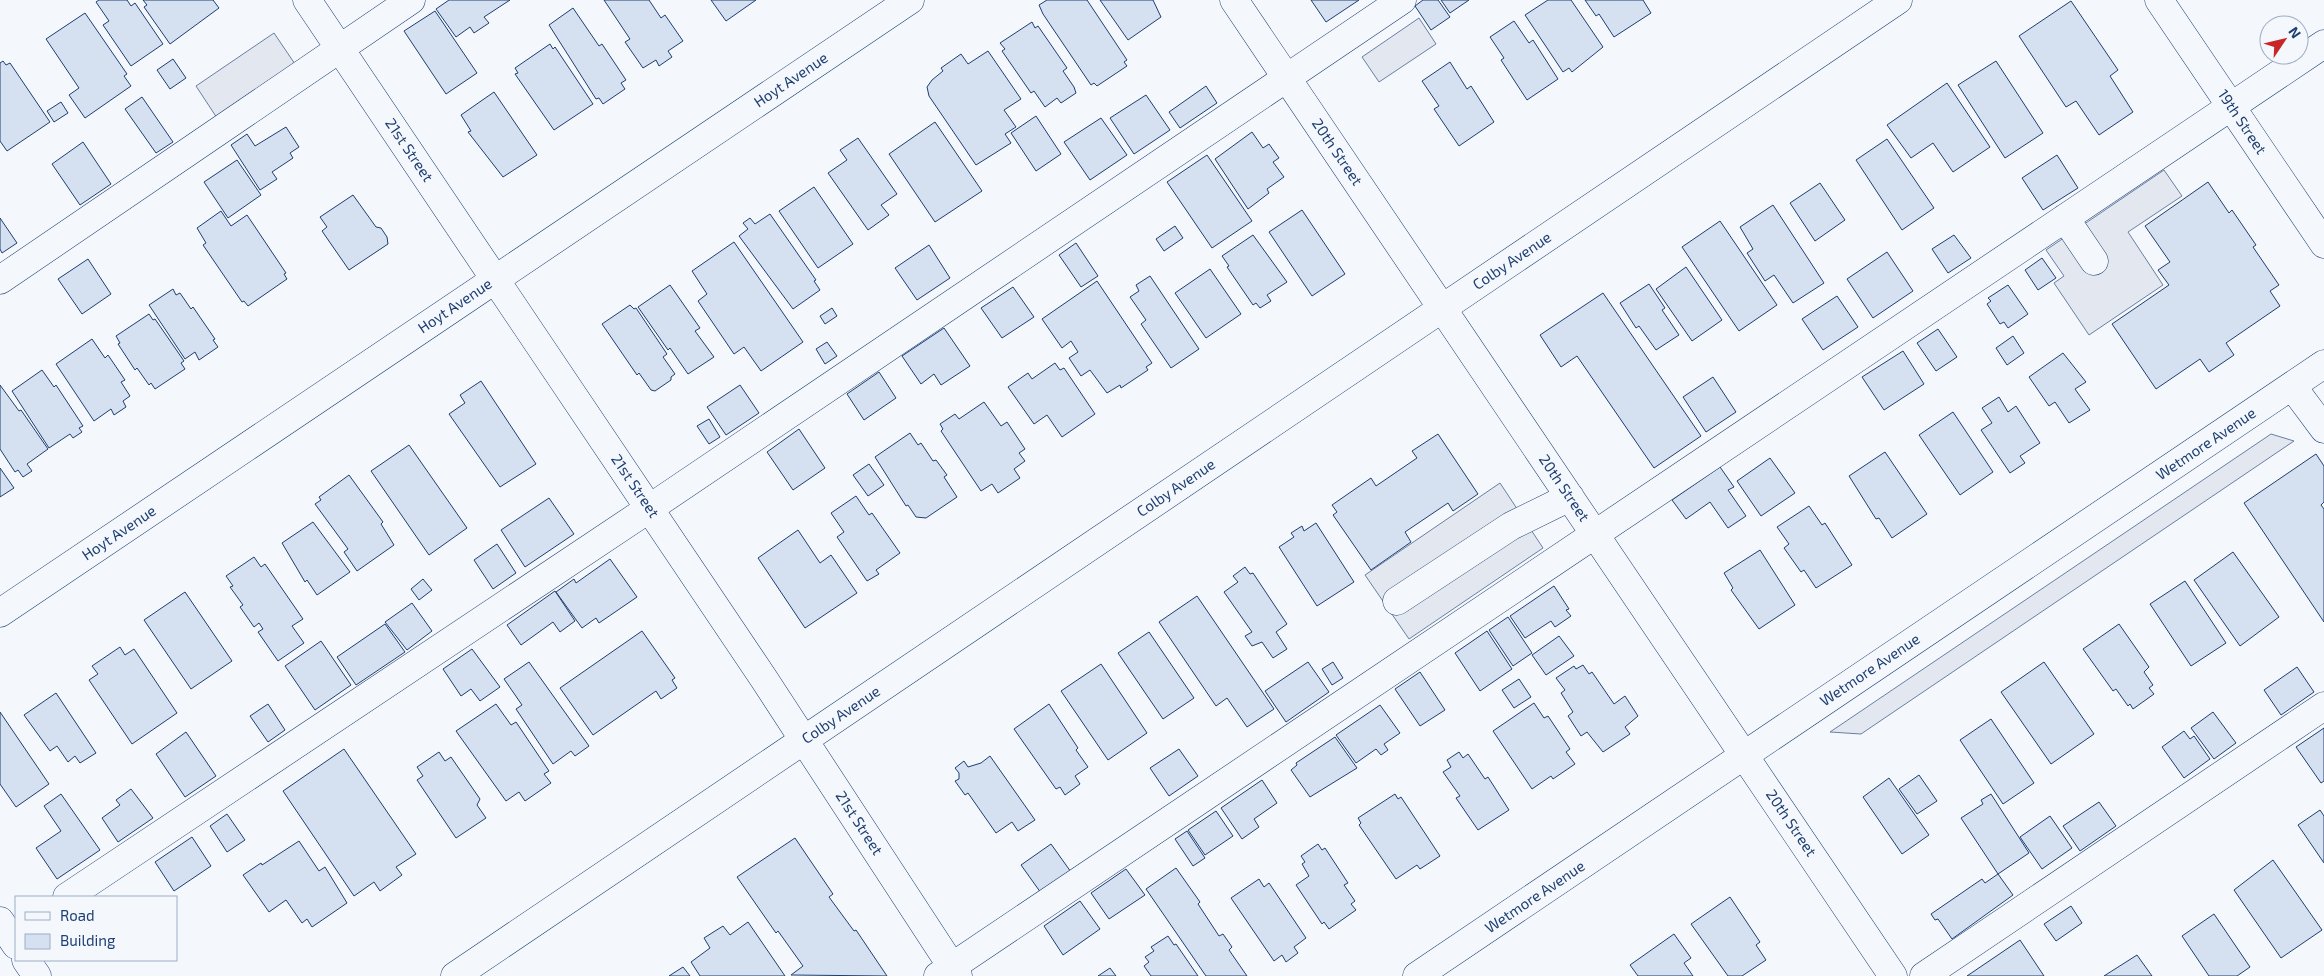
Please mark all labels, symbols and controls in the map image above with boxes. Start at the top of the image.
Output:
north arrow [2259,15,2309,65]
text: N [2285,23,2305,41]
street label: Hoyt Avenue [750,48,831,110]
street label: 19th Street [2215,86,2271,157]
street label: 21st Street [382,114,438,185]
street label: 20th Street [1309,115,1367,189]
street label: Colby Avenue [1469,227,1554,293]
street label: Hoyt Avenue [414,274,495,336]
street label: Wetmore Avenue [2152,403,2259,483]
street label: 21st Street [608,450,664,521]
street label: 20th Street [1536,451,1594,525]
street label: Colby Avenue [1133,454,1218,520]
street label: Hoyt Avenue [78,501,159,563]
street label: Wetmore Avenue [1816,629,1923,709]
street label: Colby Avenue [798,681,883,747]
street label: 20th Street [1763,786,1821,860]
street label: 21st Street [832,787,887,858]
street label: Wetmore Avenue [1481,856,1588,936]
legend [15,896,178,961]
text: Road [60,906,95,924]
text: Building [60,931,116,949]

